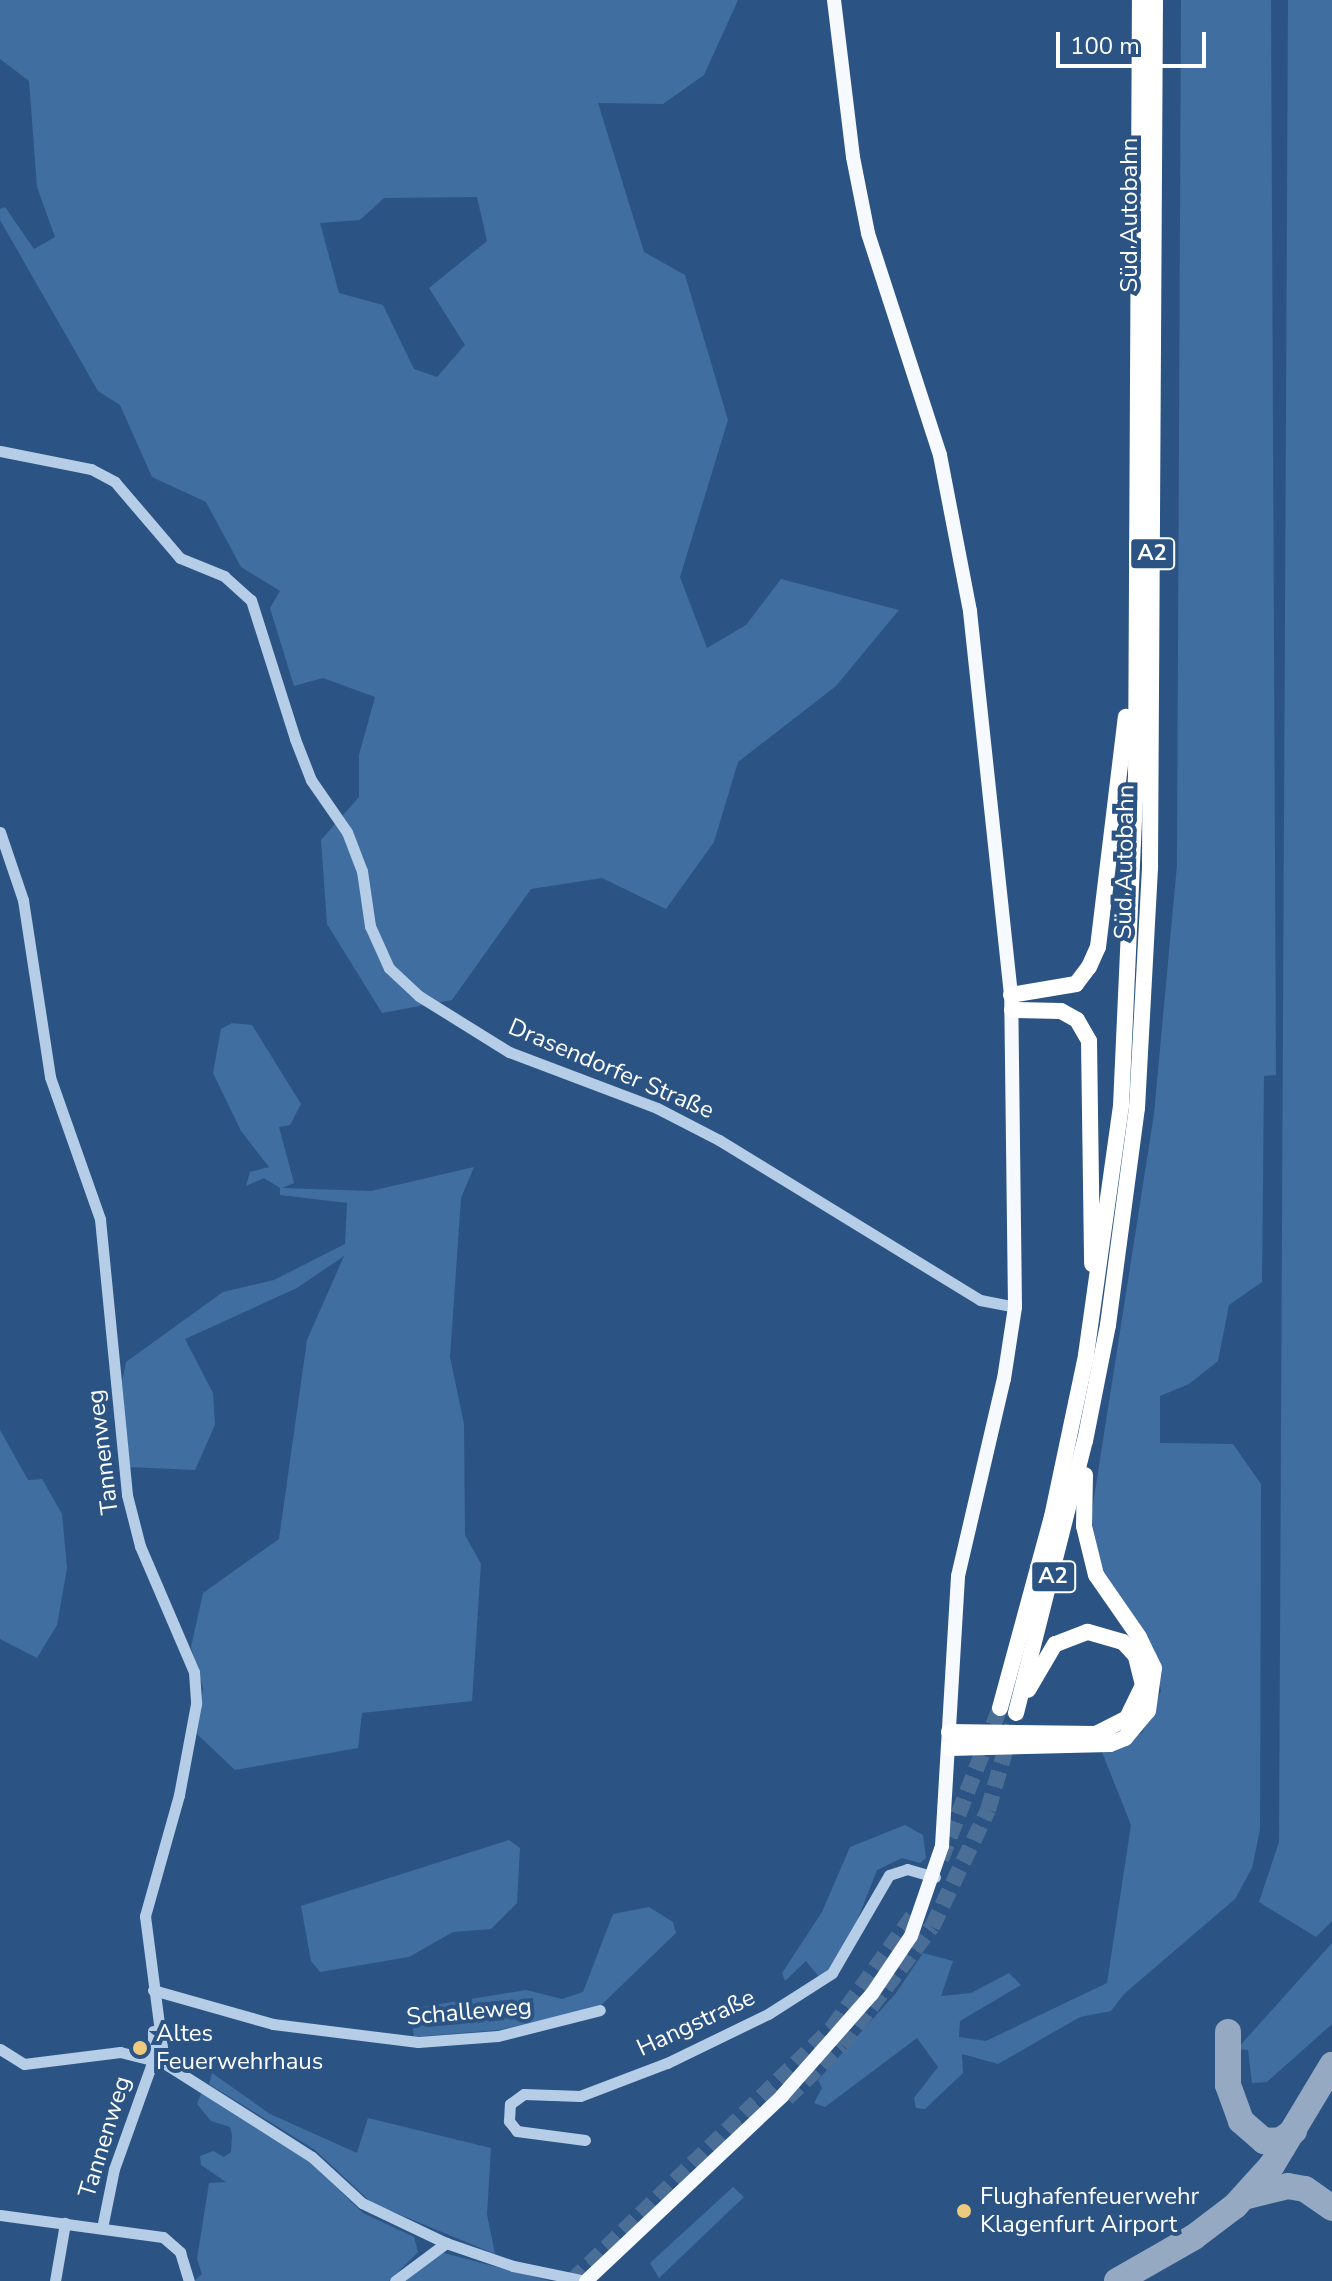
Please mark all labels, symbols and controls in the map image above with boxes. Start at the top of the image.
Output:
scale bar [1060,16,1210,66]
text: 100 m [1070,30,1140,62]
street label: Süd Autobahn [1116,138,1144,292]
road number: A2 [1128,536,1176,572]
street label: Süd Autobahn [1109,784,1141,940]
street label: Drasendorfer Straße [504,1013,718,1125]
street label: Tannenweg [81,1388,125,1516]
road number: A2 [1029,1559,1077,1595]
street label: Hangstraße [632,1983,760,2063]
street label: Schalleweg [405,1992,533,2032]
place label: Altes Feuerwehrhaus [156,2020,323,2076]
marker: Altes Feuerwehrhaus [131,2039,149,2057]
street label: Tannenweg [73,2073,137,2201]
place label: Flughafenfeuerwehr Klagenfurt Airport [980,2183,1199,2239]
marker: Flughafenfeuerwehr Klagenfurt Airport [955,2202,973,2220]

